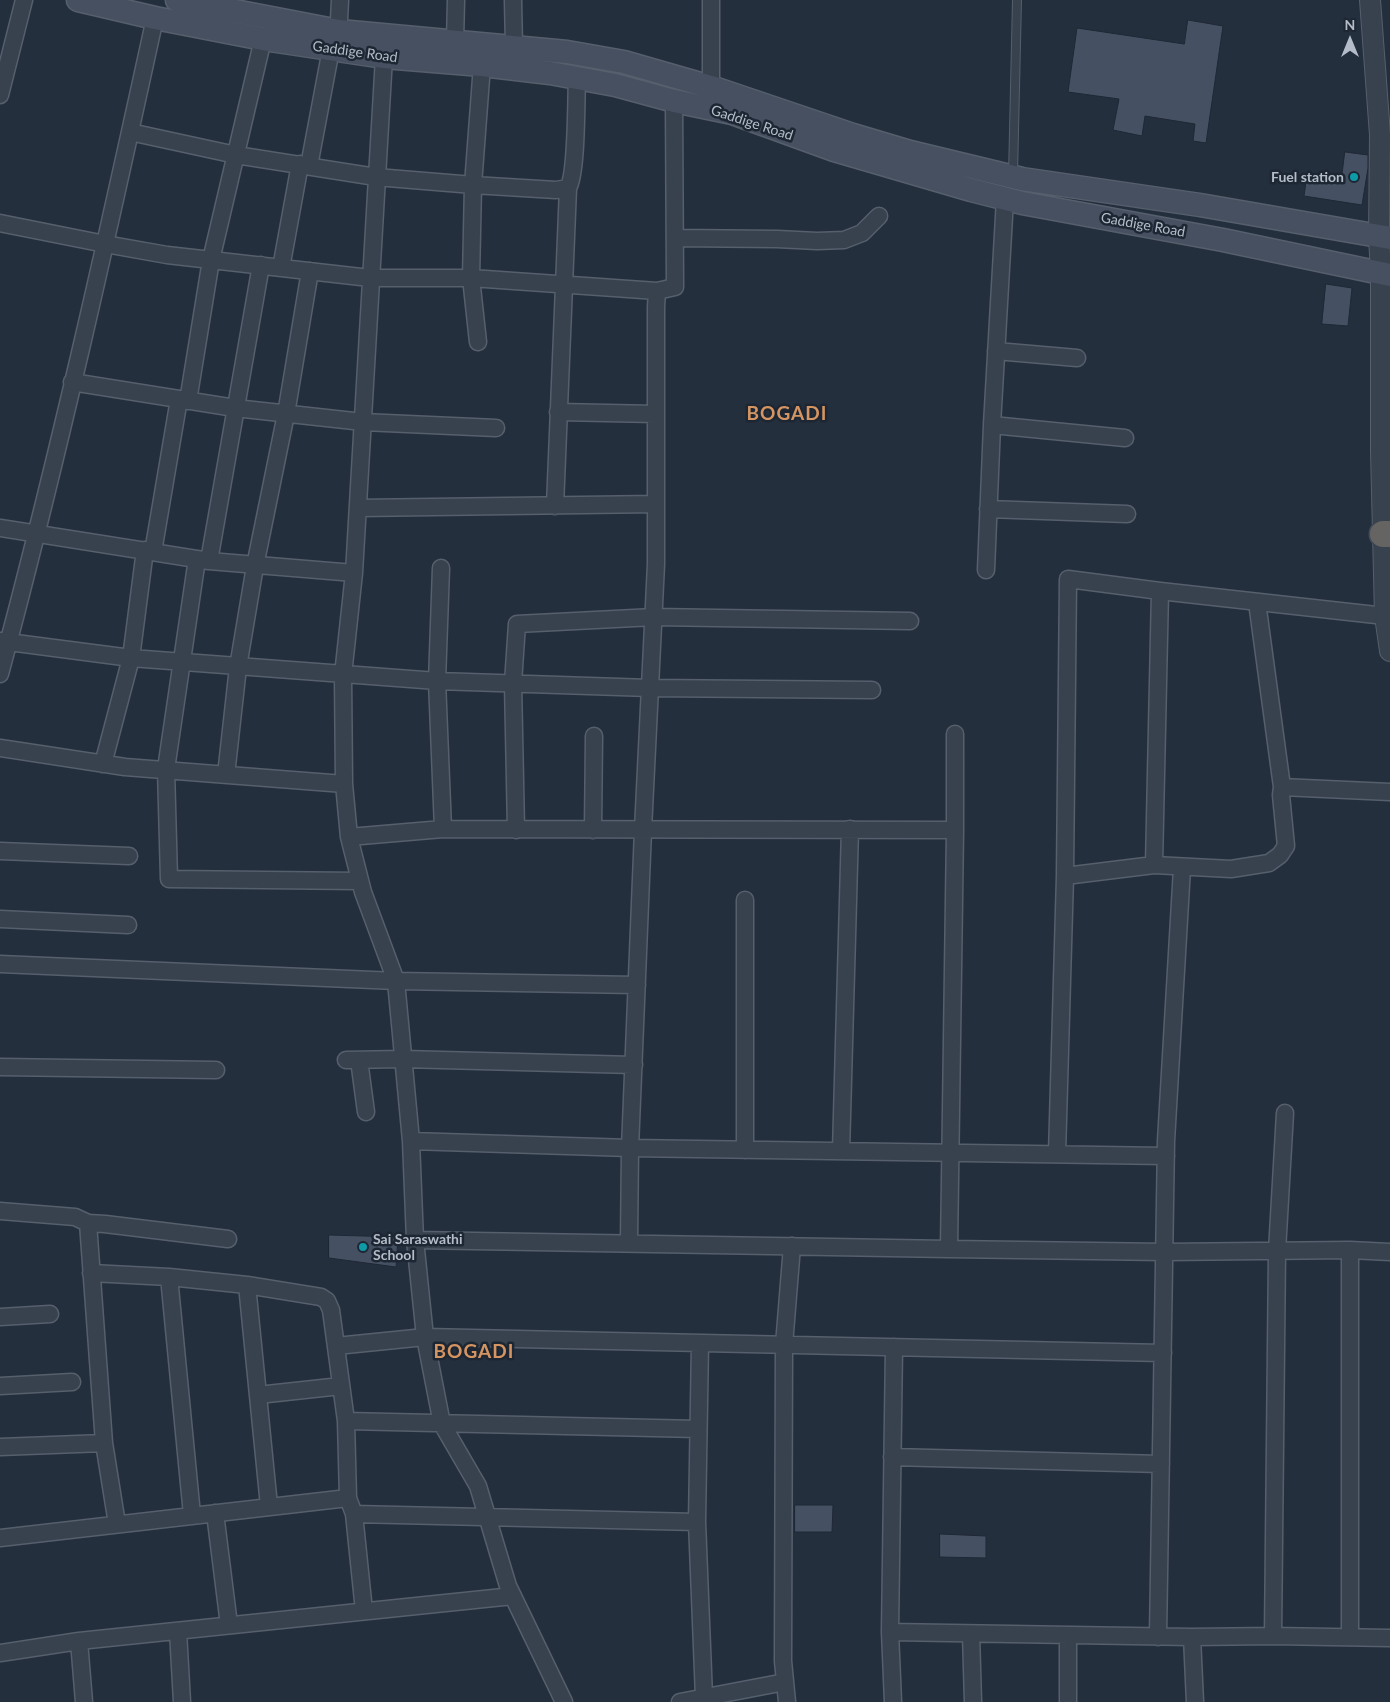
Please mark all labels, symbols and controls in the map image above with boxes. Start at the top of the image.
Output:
north arrow [1325,15,1375,65]
text: N [1345,16,1355,33]
street label: Gaddige Road [312,38,398,66]
street label: Gaddige Road [709,102,795,144]
place label: Fuel station [1271,169,1344,185]
marker: Fuel station [1348,171,1360,183]
street label: Gaddige Road [1100,209,1186,241]
district label: BOGADI [746,403,828,425]
place label: Sai Saraswathi School [373,1231,463,1264]
marker: Sai Saraswathi School [357,1241,369,1253]
district label: BOGADI [433,1341,515,1363]

